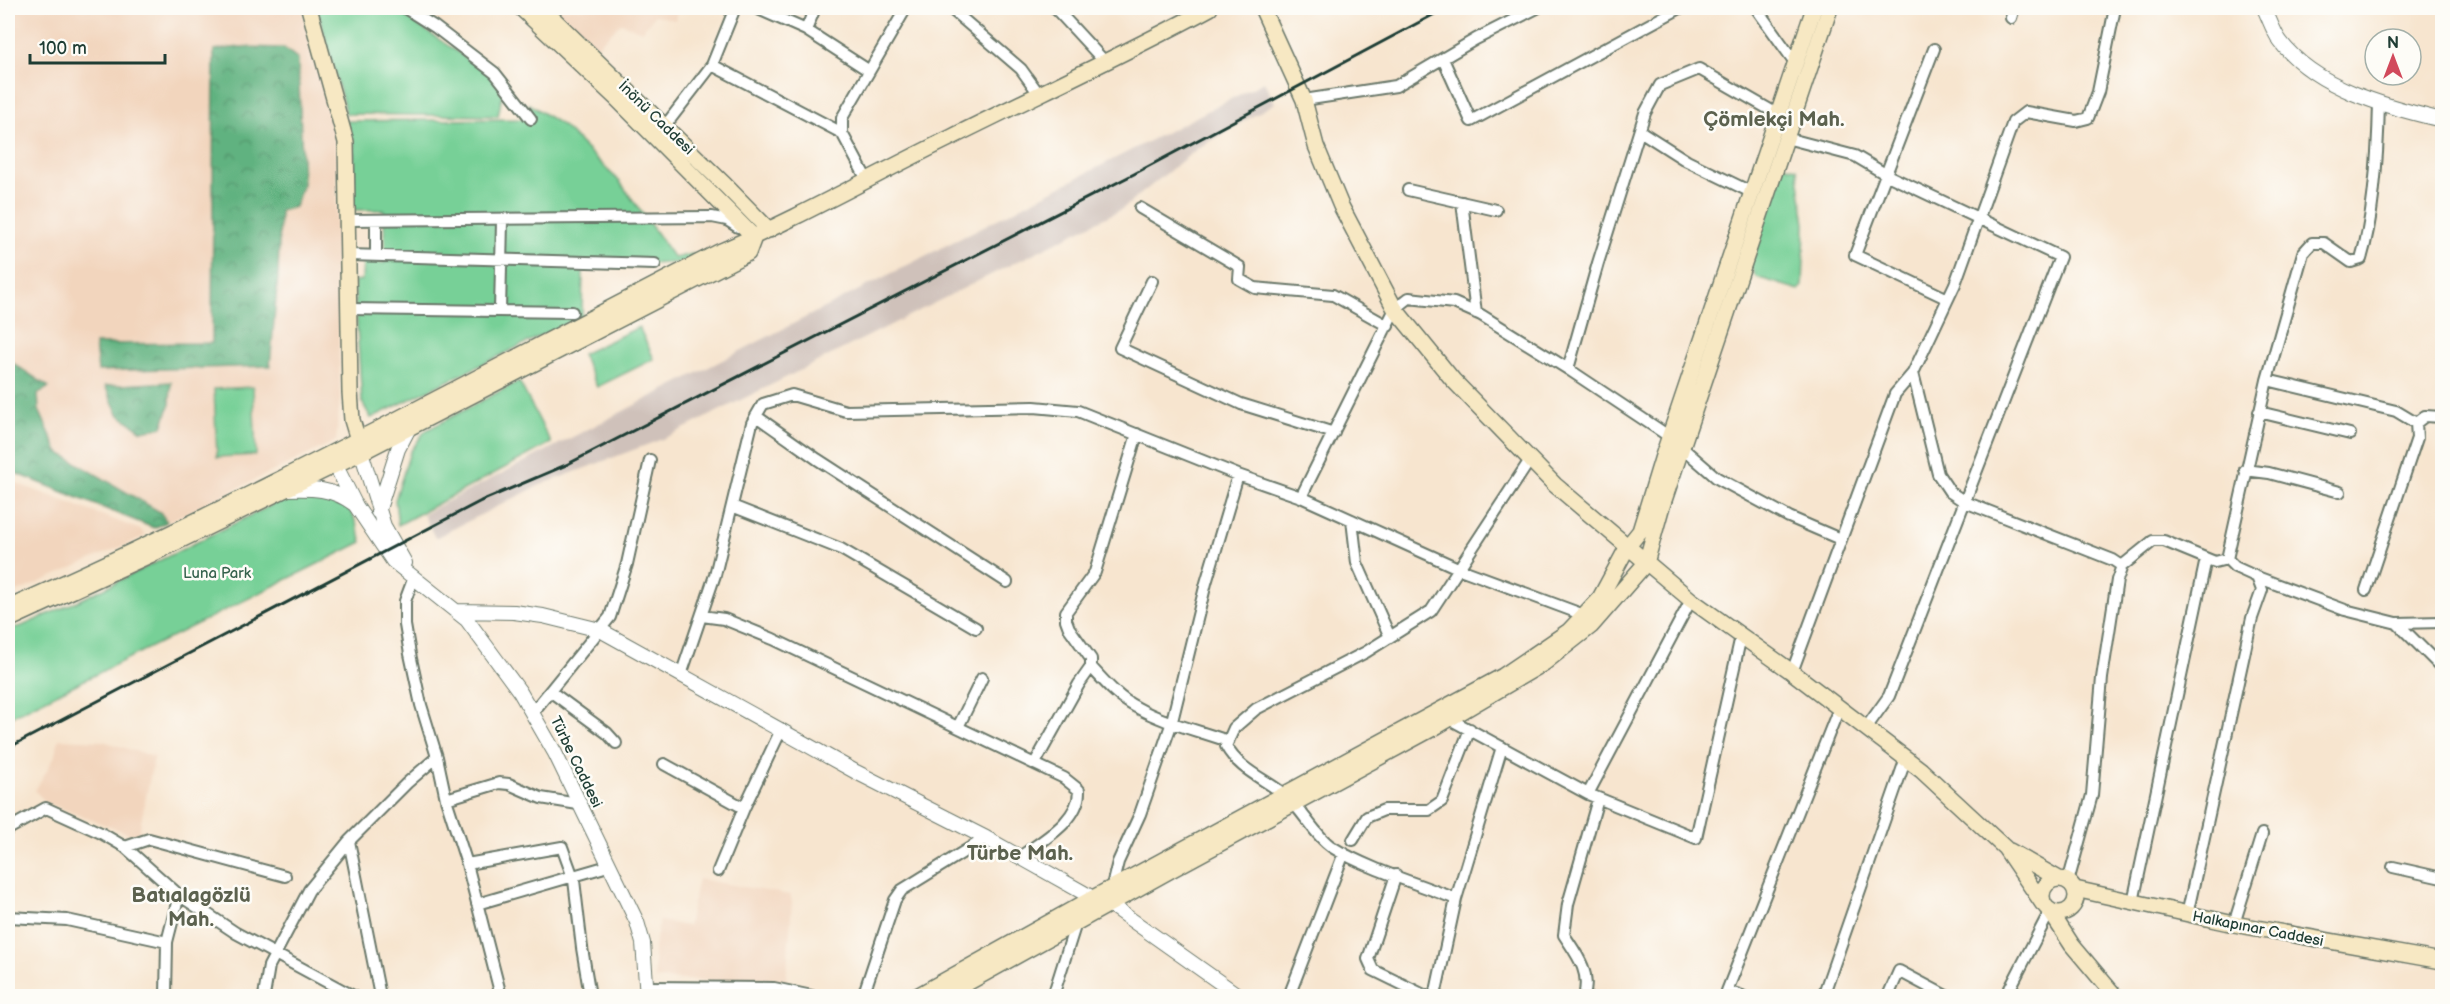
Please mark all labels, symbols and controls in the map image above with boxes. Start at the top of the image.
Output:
scale bar [30,27,165,65]
north arrow [2363,27,2423,87]
text: N [2387,34,2399,53]
text: 100 m [39,38,87,59]
street label: İnönü Caddesi [614,77,698,159]
district label: Çömlekçi Mah. [1703,107,1845,132]
park label: Luna Park [183,564,252,583]
street label: Türbe Caddesi [546,713,606,811]
district label: Türbe Mah. [967,841,1073,866]
district label: Batıalagözlü Mah. [131,883,251,932]
street label: Halkapınar Caddesi [2191,907,2325,951]

